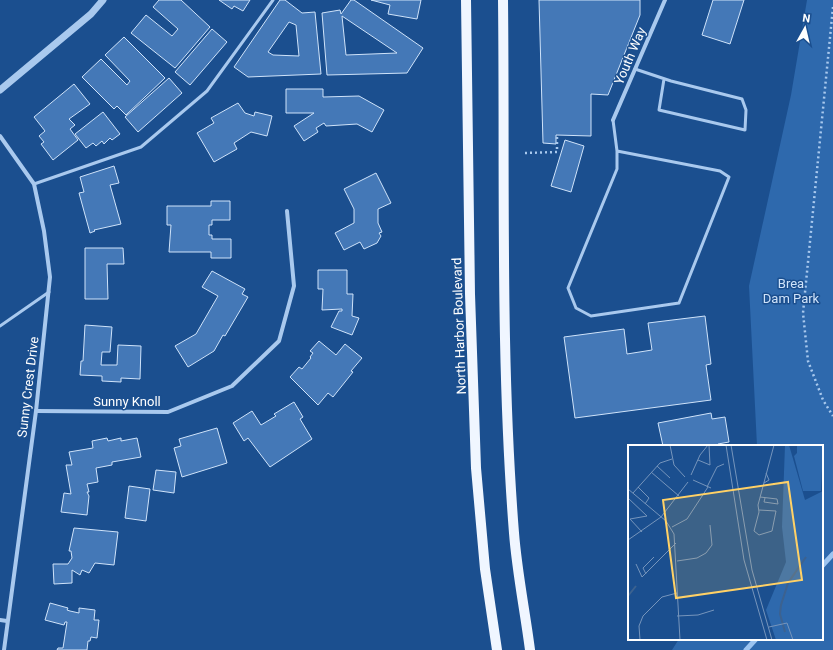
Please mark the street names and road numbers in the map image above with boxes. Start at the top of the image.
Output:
street label: Youth Way [611,25,649,87]
street label: North Harbor Boulevard [449,257,469,395]
street label: Sunny Crest Drive [14,336,42,438]
street label: Sunny Knoll [93,394,161,409]

